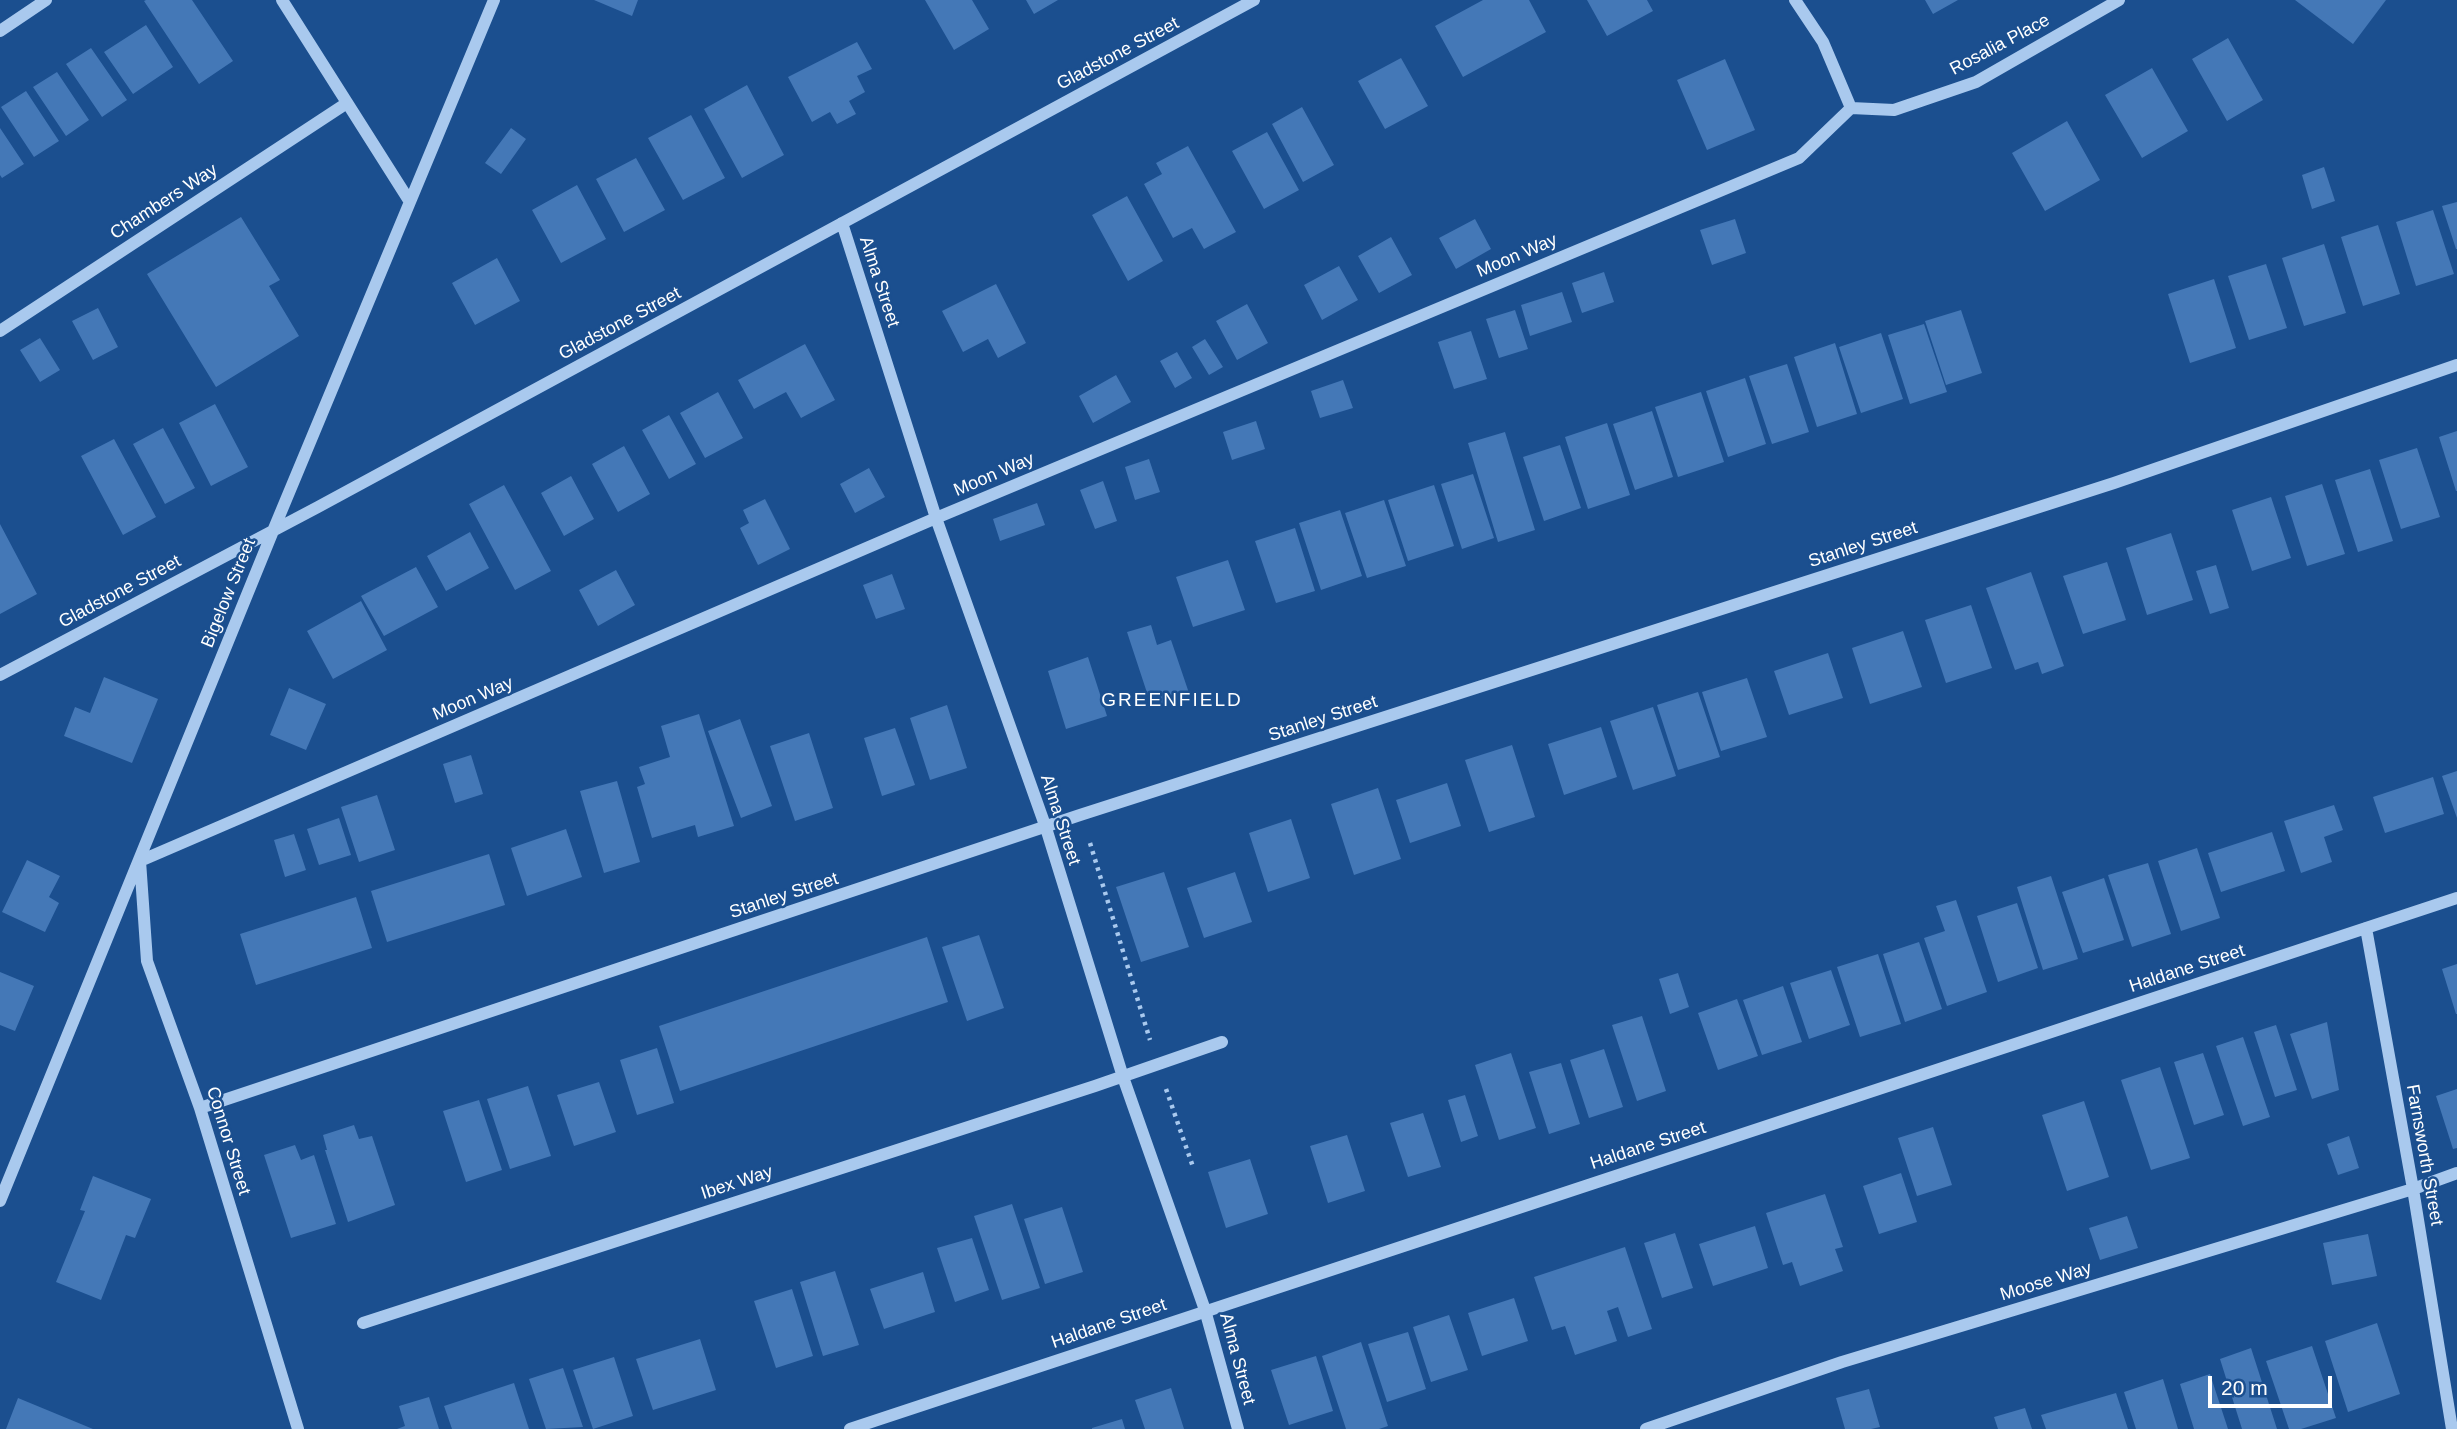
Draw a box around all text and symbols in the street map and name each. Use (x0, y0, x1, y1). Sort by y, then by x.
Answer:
street label: Rosalia Place (1946, 10, 2054, 80)
street label: Gladstone Street (1053, 13, 1183, 95)
street label: Chambers Way (106, 159, 222, 245)
street label: Moon Way (1473, 229, 1561, 283)
street label: Alma Street (854, 234, 904, 330)
street label: Gladstone Street (555, 283, 685, 365)
street label: Moon Way (950, 448, 1038, 502)
street label: Stanley Street (1806, 517, 1920, 573)
street label: Bigelow Street (197, 535, 261, 651)
street label: Gladstone Street (55, 551, 185, 633)
street label: Moon Way (429, 672, 517, 726)
district label: GREENFIELD (1103, 690, 1241, 712)
street label: Stanley Street (1266, 691, 1380, 747)
street label: Alma Street (1035, 772, 1085, 868)
street label: Stanley Street (727, 868, 841, 924)
street label: Haldane Street (2127, 940, 2247, 998)
street label: Farnsworth Street (2401, 1083, 2447, 1227)
street label: Connor Street (201, 1084, 255, 1198)
street label: Haldane Street (1588, 1117, 1708, 1175)
street label: Ibex Way (698, 1161, 776, 1205)
street label: Moose Way (1998, 1258, 2094, 1306)
street label: Haldane Street (1049, 1294, 1169, 1354)
street label: Alma Street (1214, 1311, 1260, 1407)
scale bar (2212, 1362, 2336, 1406)
text: 20 m (2221, 1376, 2268, 1399)

